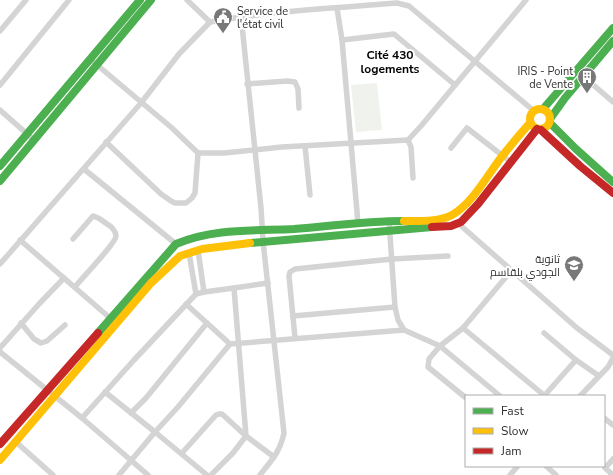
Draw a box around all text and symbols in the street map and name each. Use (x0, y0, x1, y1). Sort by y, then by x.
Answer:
place label: Service de l'état civil (237, 4, 288, 32)
public building icon: Service de l'état civil (212, 6, 234, 34)
district label: Cité 430 logements (361, 47, 420, 77)
place label: IRIS - Point de Vente (517, 64, 573, 92)
building icon: IRIS - Point de Vente (576, 66, 598, 94)
place label: ثانوية الجودي بلقاسم (490, 252, 560, 281)
school or university icon: ثانوية الجودي بلقاسم (563, 254, 585, 282)
legend (465, 395, 605, 467)
text: Fast (501, 403, 524, 419)
text: Slow (501, 423, 529, 439)
text: Jam (500, 443, 522, 459)

